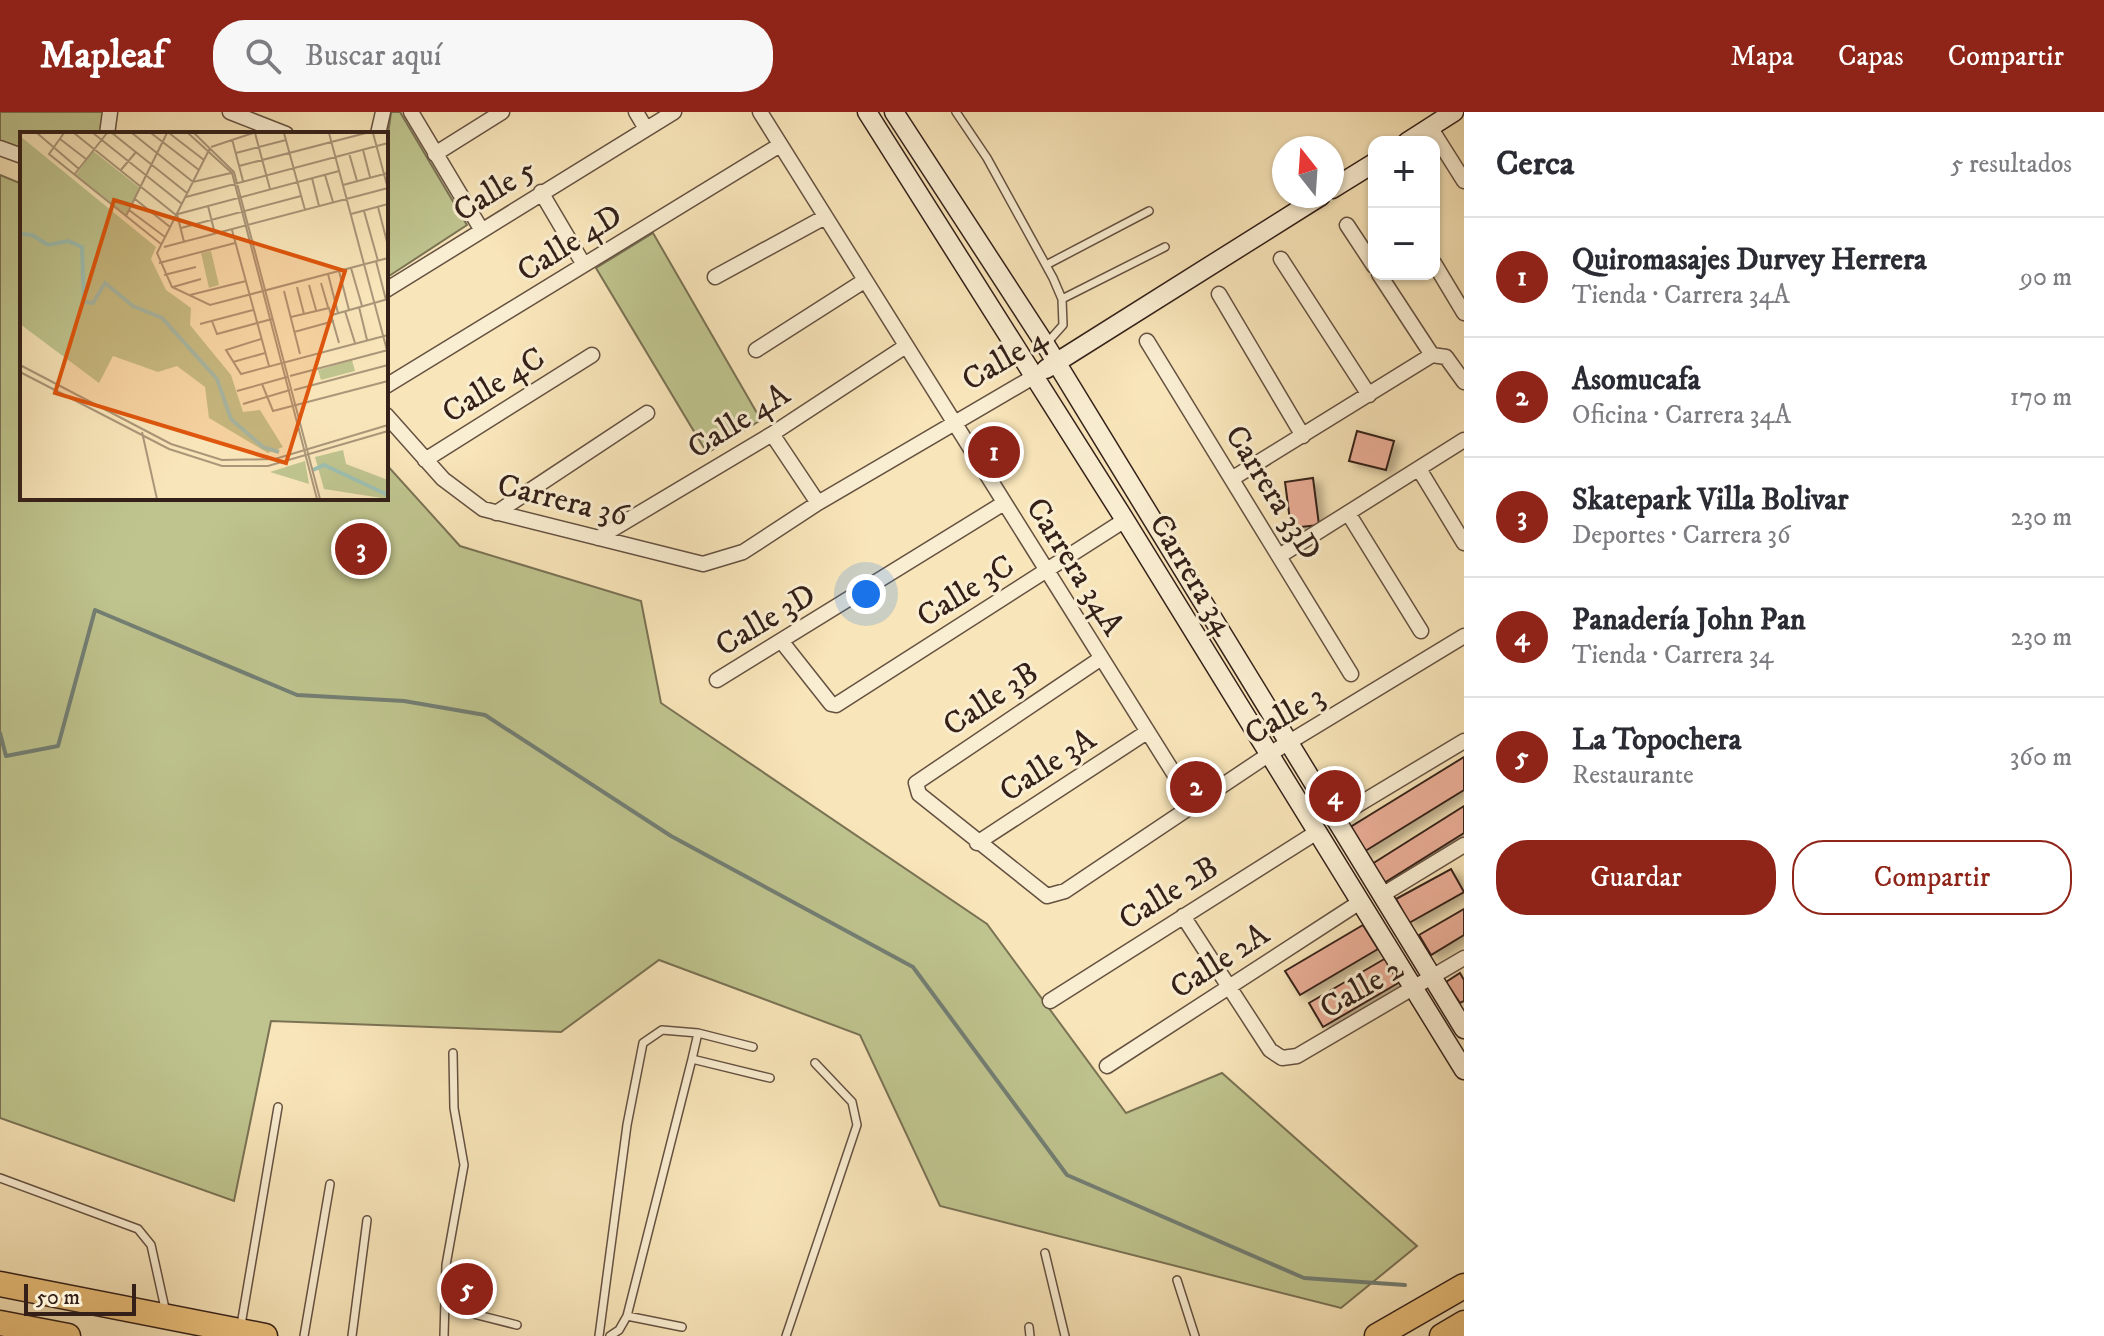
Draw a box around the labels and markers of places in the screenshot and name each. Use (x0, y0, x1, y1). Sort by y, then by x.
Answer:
pin: 1 (968, 422, 1020, 482)
pin: 3 (335, 519, 387, 579)
pin: 2 (1170, 757, 1222, 817)
pin: 4 (1309, 766, 1361, 826)
pin: 5 (441, 1259, 493, 1319)

